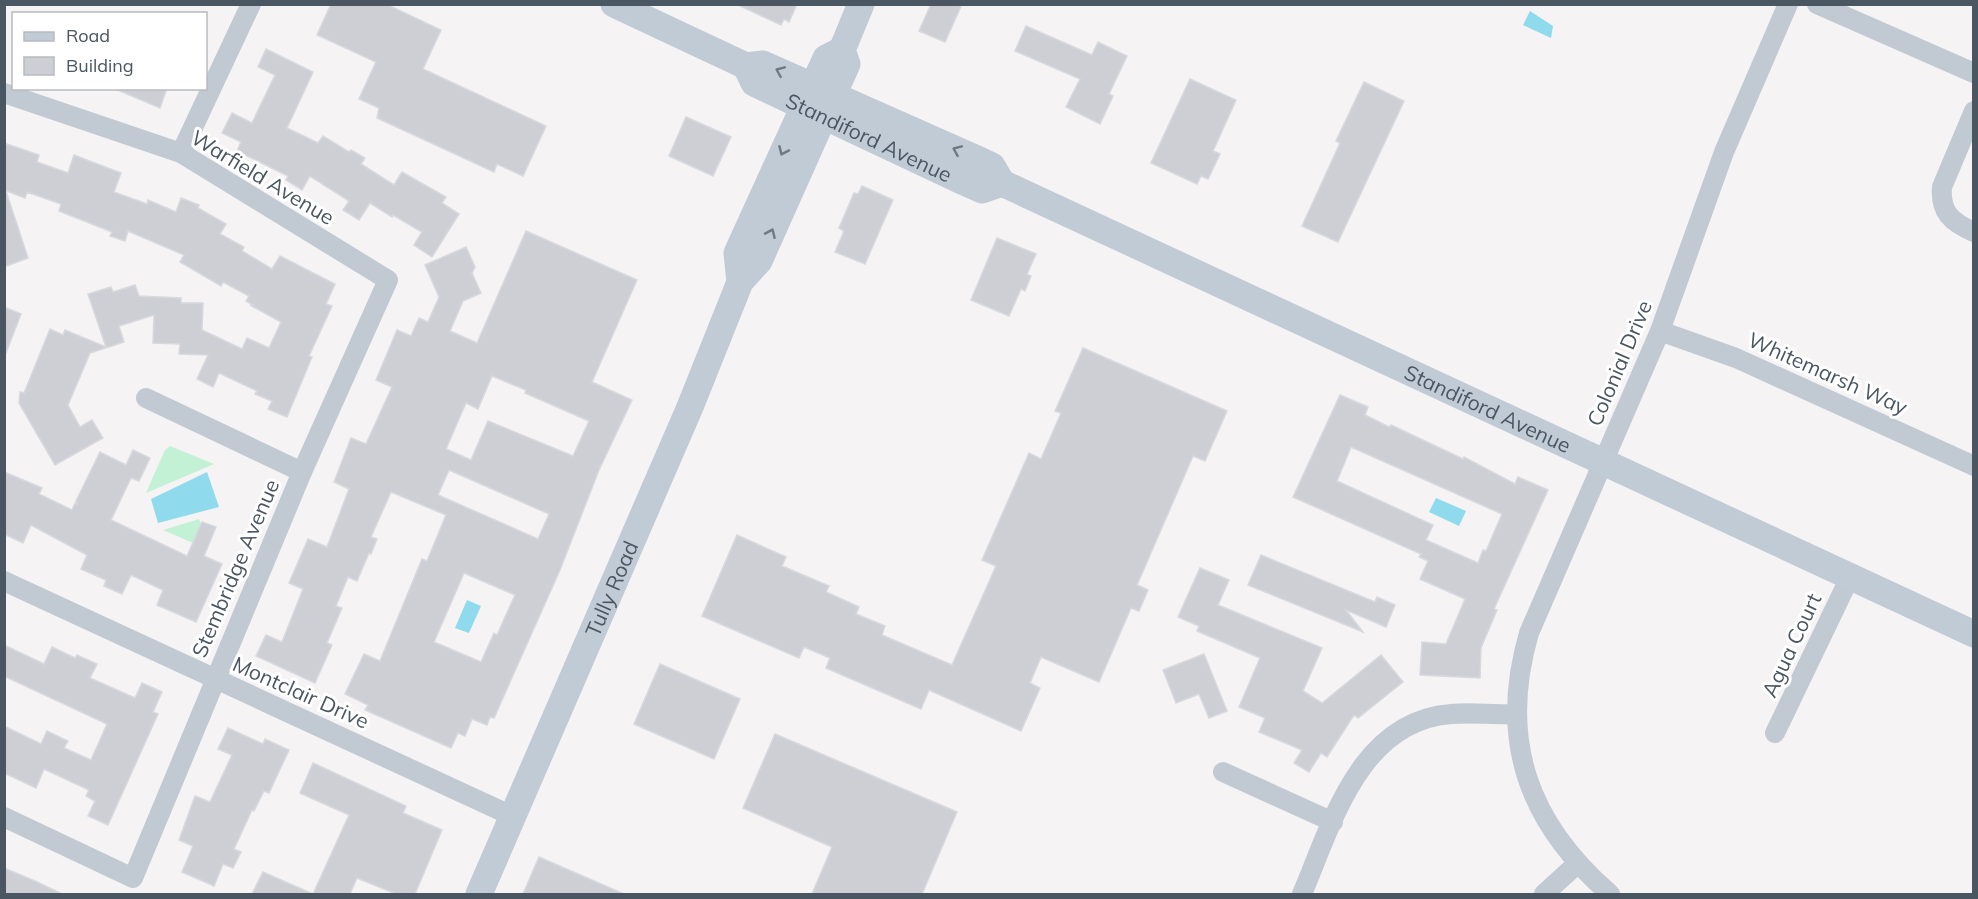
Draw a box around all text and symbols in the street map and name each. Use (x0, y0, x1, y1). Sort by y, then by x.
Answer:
legend (12, 12, 207, 90)
text: Road (66, 24, 110, 47)
text: Building (66, 54, 134, 77)
one-way arrow (775, 66, 786, 78)
street label: Standiford Avenue (782, 87, 956, 187)
street label: Warfield Avenue (187, 124, 339, 230)
one-way arrow (778, 145, 790, 156)
one-way arrow (952, 145, 963, 157)
one-way arrow (764, 229, 776, 240)
street label: Colonial Drive (1581, 296, 1657, 430)
street label: Whitemarsh Way (1744, 326, 1912, 420)
street label: Standiford Avenue (1401, 359, 1575, 458)
street label: Stembridge Avenue (186, 475, 284, 661)
street label: Tully Road (579, 537, 643, 640)
street label: Agua Court (1756, 589, 1826, 701)
street label: Montclair Drive (229, 650, 373, 734)

